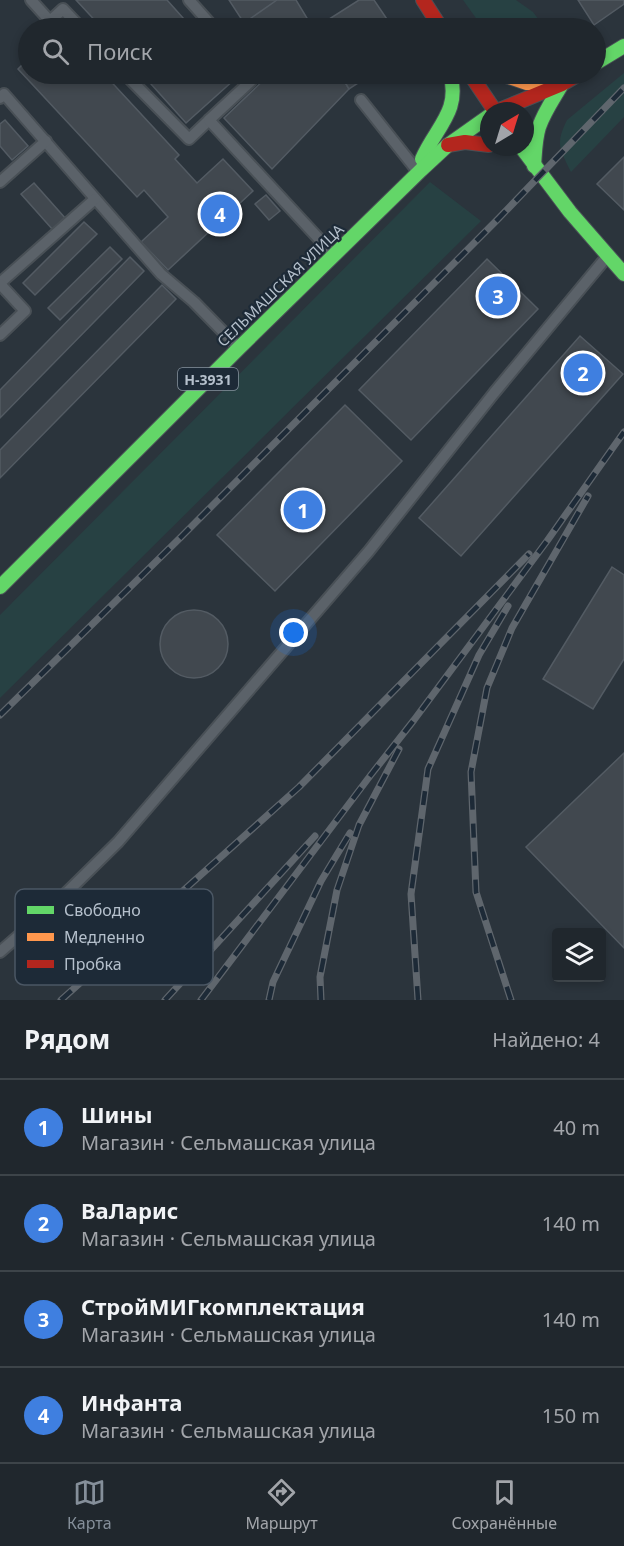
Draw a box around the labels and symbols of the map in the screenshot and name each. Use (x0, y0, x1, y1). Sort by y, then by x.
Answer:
north arrow (480, 102, 534, 156)
pin: 4 (200, 192, 240, 236)
street label: СЕЛЬМАШСКАЯ УЛИЦА (212, 219, 348, 351)
pin: 3 (478, 274, 518, 318)
pin: 2 (564, 350, 602, 395)
road number: Н-3931 (178, 368, 238, 390)
pin: 1 (284, 488, 322, 532)
your location (279, 618, 308, 647)
legend (15, 889, 213, 985)
text: Свободно (64, 899, 141, 921)
text: Медленно (64, 926, 145, 948)
text: Пробка (64, 953, 122, 975)

